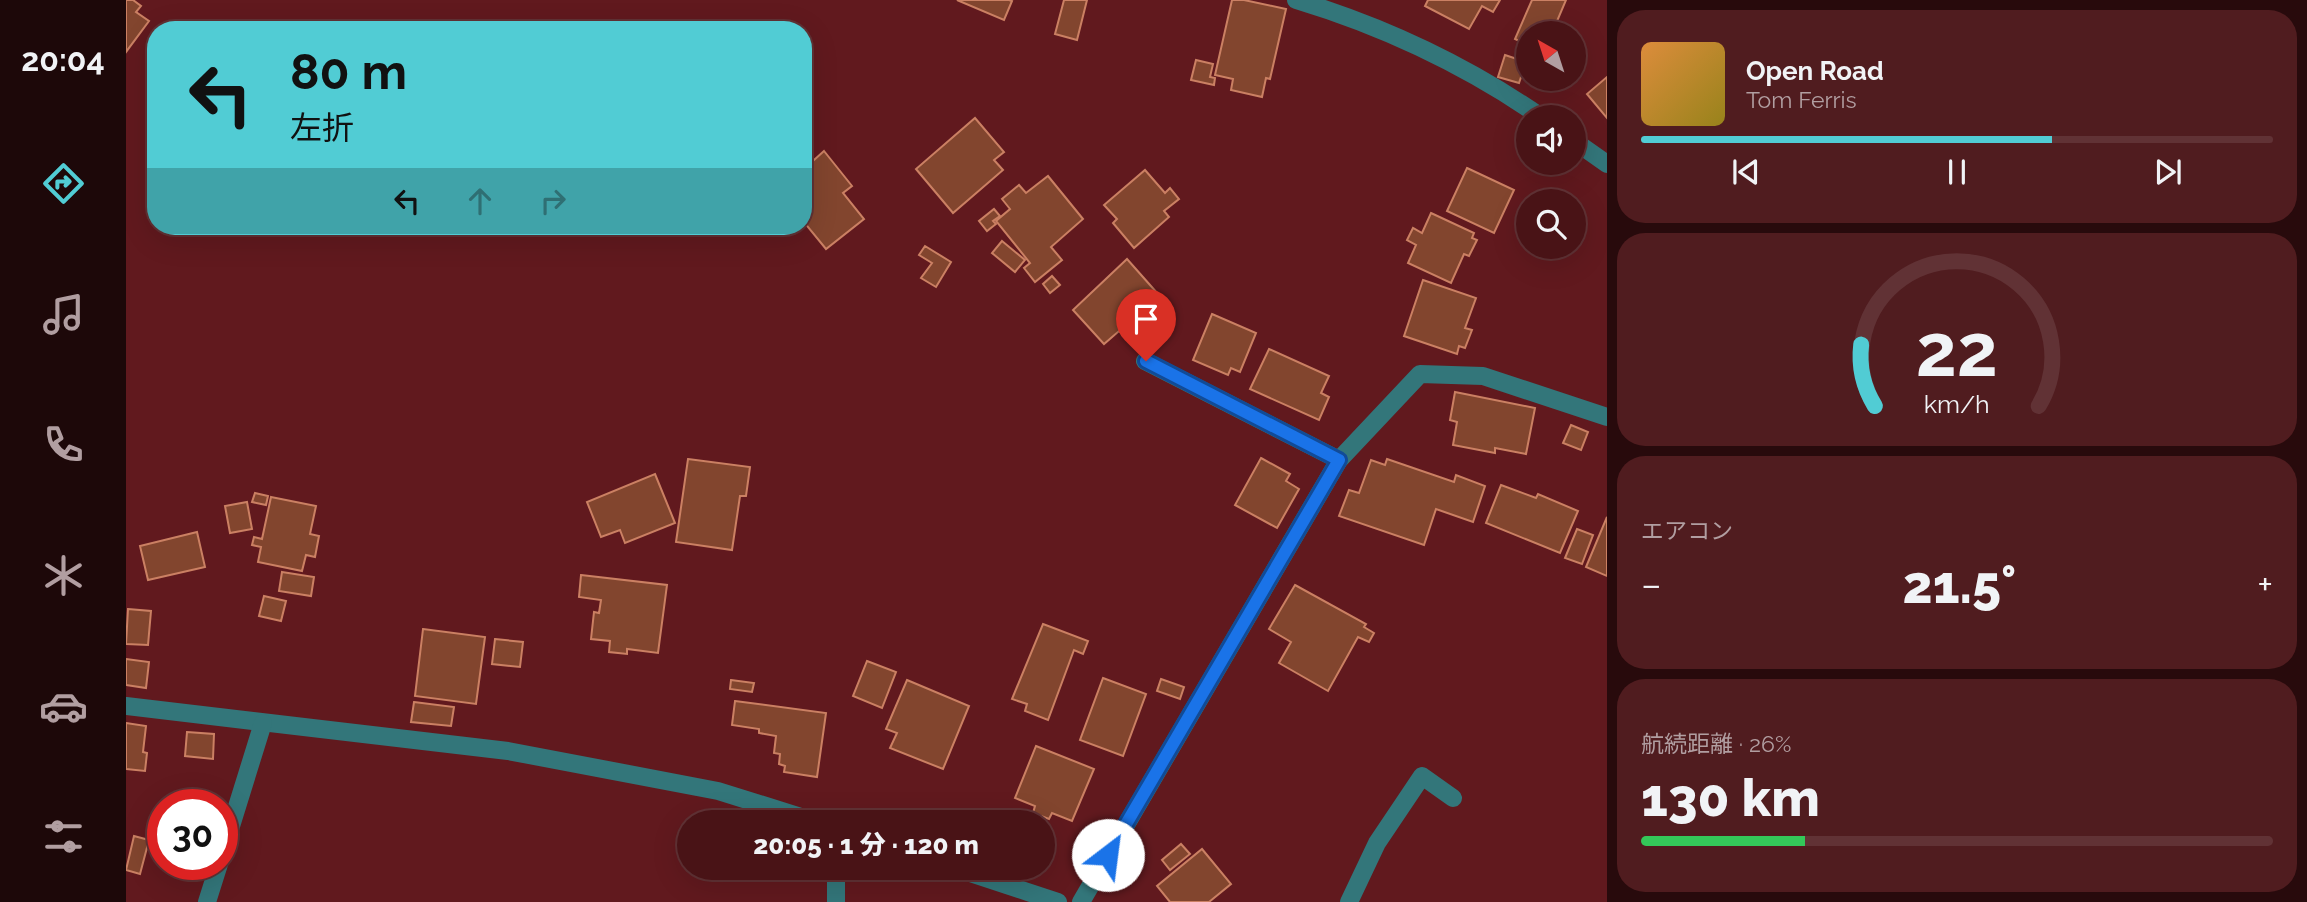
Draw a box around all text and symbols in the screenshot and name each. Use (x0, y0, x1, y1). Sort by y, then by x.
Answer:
north arrow (1516, 21, 1586, 91)
map controls (1516, 21, 1586, 259)
text: 20:04 (21, 41, 105, 78)
text: 80 m (290, 43, 407, 100)
icon: left (175, 49, 266, 140)
text: Open Road (1746, 56, 1884, 86)
text: Tom Ferris (1746, 86, 1857, 113)
button: sound (1516, 105, 1586, 175)
text: 左折 (290, 109, 354, 146)
icon: previous (1727, 153, 1765, 191)
icon: pause (1938, 153, 1976, 191)
icon: next (2149, 153, 2187, 191)
icon: directions (39, 159, 88, 208)
icon: left (388, 182, 426, 220)
icon: ahead (461, 182, 499, 220)
icon: right (534, 182, 572, 220)
button: search (1516, 189, 1586, 259)
pin (1116, 289, 1176, 361)
icon: music (39, 290, 88, 339)
icon: arrive (1127, 300, 1165, 338)
text: 22 (1916, 308, 1998, 393)
text: km/h (1924, 388, 1990, 418)
icon: phone (39, 420, 88, 469)
text: エアコン (1641, 517, 1733, 544)
icon: climate (39, 551, 88, 600)
text: 21.5° (1902, 554, 2016, 615)
text: − (1641, 562, 1661, 607)
text: + (2257, 562, 2273, 607)
icon: car (39, 682, 88, 731)
text: 航続距離 · 26% (1641, 730, 1791, 757)
text: 130 km (1641, 767, 1820, 828)
speed limit sign: 30 (147, 789, 238, 880)
icon: filters (39, 812, 88, 861)
position arrow (1071, 818, 1145, 892)
text: 20:05 · 1 分 · 120 m (753, 830, 979, 860)

